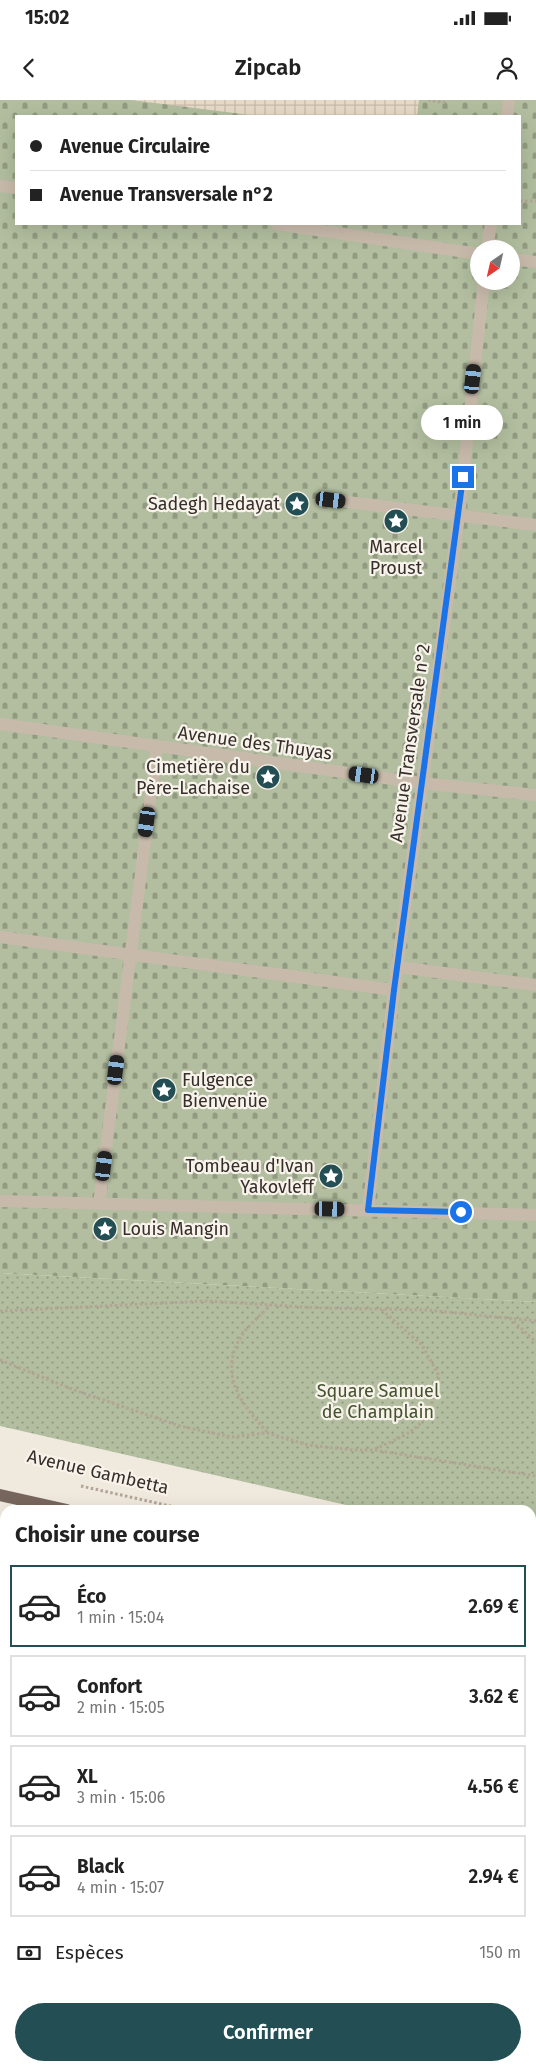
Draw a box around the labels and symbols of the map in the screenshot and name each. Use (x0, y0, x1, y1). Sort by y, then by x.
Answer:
north arrow (470, 240, 520, 290)
car (463, 363, 482, 395)
callout: 1 min (422, 404, 504, 440)
route end (452, 466, 474, 488)
place icon: Sadegh Hedayat (284, 491, 310, 517)
car (315, 491, 346, 509)
place label: Sadegh Hedayat (148, 493, 280, 515)
place icon: Marcel Proust (383, 508, 409, 534)
place label: Marcel Proust (369, 536, 423, 579)
street label: Avenue Transversale n°2 (385, 642, 435, 843)
street label: Avenue des Thuyas (177, 721, 333, 765)
place label: Cimetière du Père-Lachaise (136, 756, 250, 799)
place icon: Cimetière du Père-Lachaise (255, 764, 281, 790)
car (348, 765, 379, 785)
car (137, 806, 156, 838)
car (106, 1054, 125, 1086)
place label: Fulgence Bienvenüe (182, 1069, 268, 1112)
place icon: Fulgence Bienvenüe (151, 1077, 177, 1103)
car (94, 1150, 113, 1182)
place label: Tombeau d'Ivan Yakovleff (185, 1155, 316, 1198)
place icon: Tombeau d'Ivan Yakovleff (318, 1163, 344, 1189)
car (314, 1201, 345, 1217)
route start (450, 1201, 472, 1223)
place icon: Louis Mangin (92, 1216, 118, 1242)
place label: Louis Mangin (122, 1218, 229, 1240)
park label: Square Samuel de Champlain (317, 1380, 439, 1423)
street label: Avenue Gambetta (25, 1445, 171, 1499)

